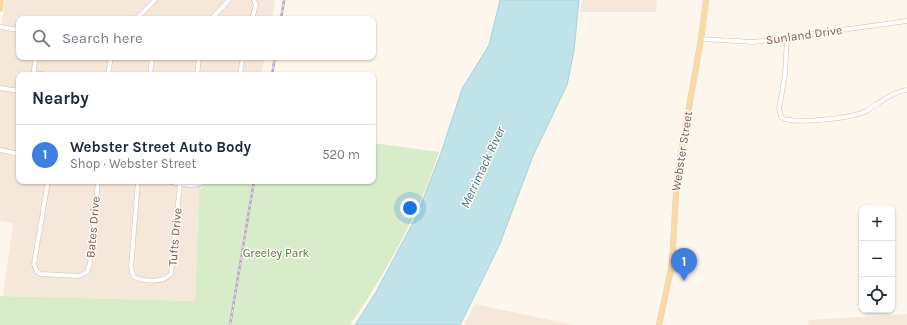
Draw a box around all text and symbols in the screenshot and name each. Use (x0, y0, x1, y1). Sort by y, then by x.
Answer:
search box (16, 16, 376, 60)
street label: Sunland Drive (765, 23, 843, 47)
icon: search (30, 27, 52, 49)
text: Search here (62, 29, 143, 47)
text: Nearby (32, 88, 89, 108)
street label: Webster Street (669, 110, 695, 192)
water label: Merrimack River (457, 124, 508, 210)
text: Webster Street Auto Body (70, 138, 251, 156)
text: 1 (43, 147, 47, 162)
text: 520 m (322, 147, 360, 162)
text: Shop · Webster Street (70, 156, 196, 171)
street label: Bates Drive (83, 196, 103, 258)
your location (400, 198, 420, 218)
map controls (859, 205, 895, 313)
button: + (859, 205, 895, 241)
street label: Tufts Drive (165, 207, 185, 267)
button: − (859, 241, 895, 277)
park label: Greeley Park (243, 246, 310, 260)
pin: 1 (671, 248, 697, 281)
button: locate (859, 277, 895, 313)

